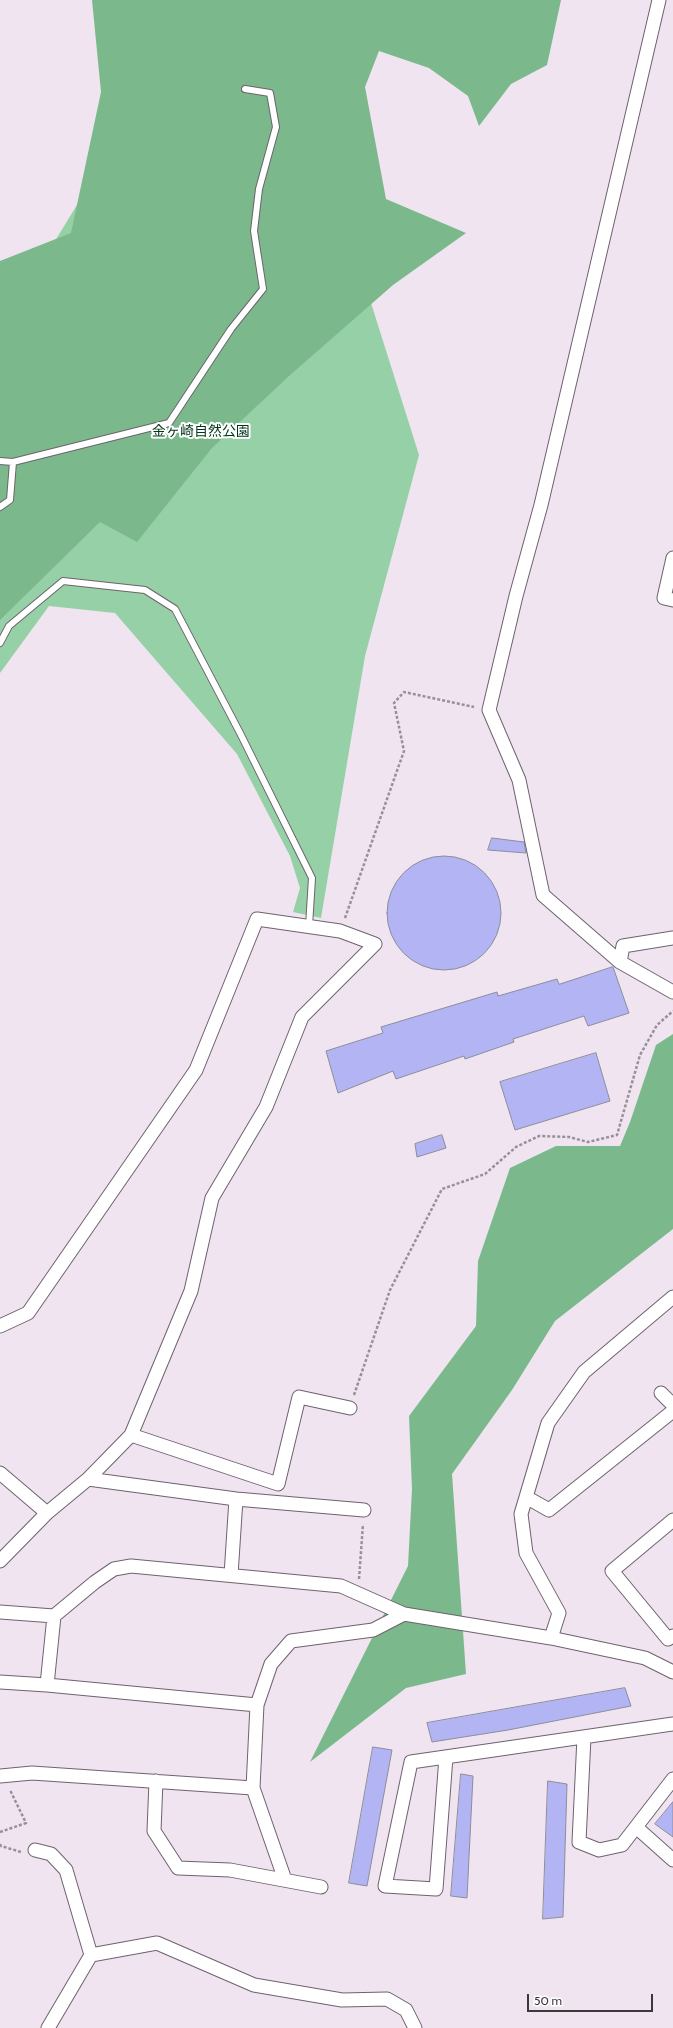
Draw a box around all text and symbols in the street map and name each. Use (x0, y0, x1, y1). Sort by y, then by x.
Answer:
park label: 金ヶ崎自然公園 (152, 424, 250, 440)
scale bar (529, 1986, 655, 2012)
text: 50 m (534, 1993, 562, 2008)

